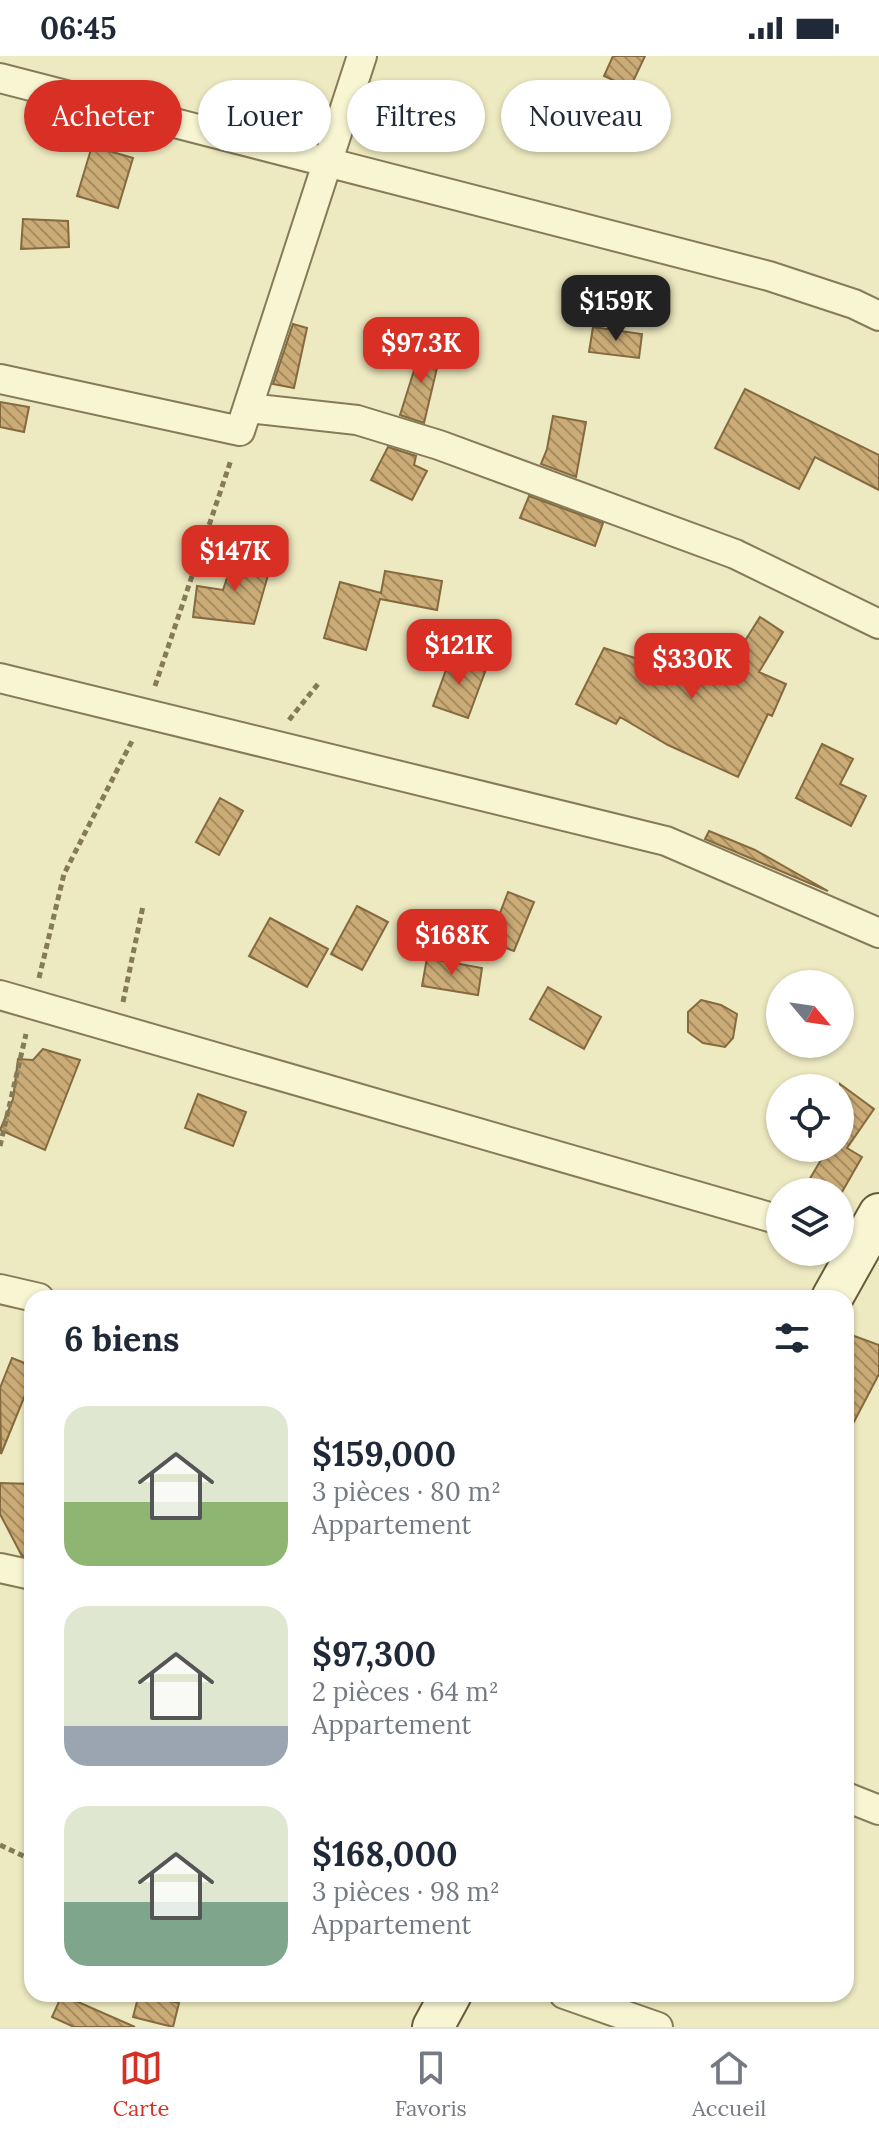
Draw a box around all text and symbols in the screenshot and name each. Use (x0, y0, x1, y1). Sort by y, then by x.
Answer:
text: 06:45 (40, 9, 116, 47)
chip: Acheter (24, 80, 182, 152)
chip: Louer (198, 80, 331, 152)
chip: Filtres (347, 80, 485, 152)
chip: Nouveau (501, 80, 671, 152)
pin: $159K (560, 275, 672, 343)
text: $159K (579, 284, 653, 317)
pin: $97.3K (356, 317, 486, 385)
text: $97.3K (381, 326, 461, 359)
pin: $147K (179, 525, 291, 593)
text: $147K (200, 534, 270, 567)
pin: $121K (403, 619, 515, 687)
text: $121K (425, 628, 493, 661)
pin: $330K (636, 633, 748, 701)
text: $330K (652, 642, 732, 675)
pin: $168K (396, 909, 508, 977)
text: $168K (415, 918, 489, 951)
north arrow (766, 970, 854, 1058)
map controls (766, 970, 854, 1266)
button: locate (766, 1074, 854, 1162)
button: layers (766, 1178, 854, 1266)
icon: filters (770, 1316, 814, 1360)
text: 6 biens (64, 1317, 180, 1360)
text: $159,000 (312, 1432, 456, 1475)
icon: home (128, 1438, 224, 1534)
text: 3 pièces · 80 m² (312, 1475, 501, 1508)
text: Appartement (312, 1508, 471, 1541)
text: $97,300 (312, 1632, 436, 1675)
icon: home (128, 1638, 224, 1734)
text: 2 pièces · 64 m² (312, 1675, 499, 1708)
text: Appartement (312, 1708, 471, 1741)
text: $168,000 (312, 1832, 458, 1875)
icon: home (128, 1838, 224, 1934)
text: 3 pièces · 98 m² (312, 1875, 500, 1908)
text: Appartement (312, 1908, 471, 1941)
tab: Carte (113, 2046, 169, 2122)
tab: Favoris (395, 2046, 467, 2122)
tab: Accueil (692, 2046, 766, 2122)

